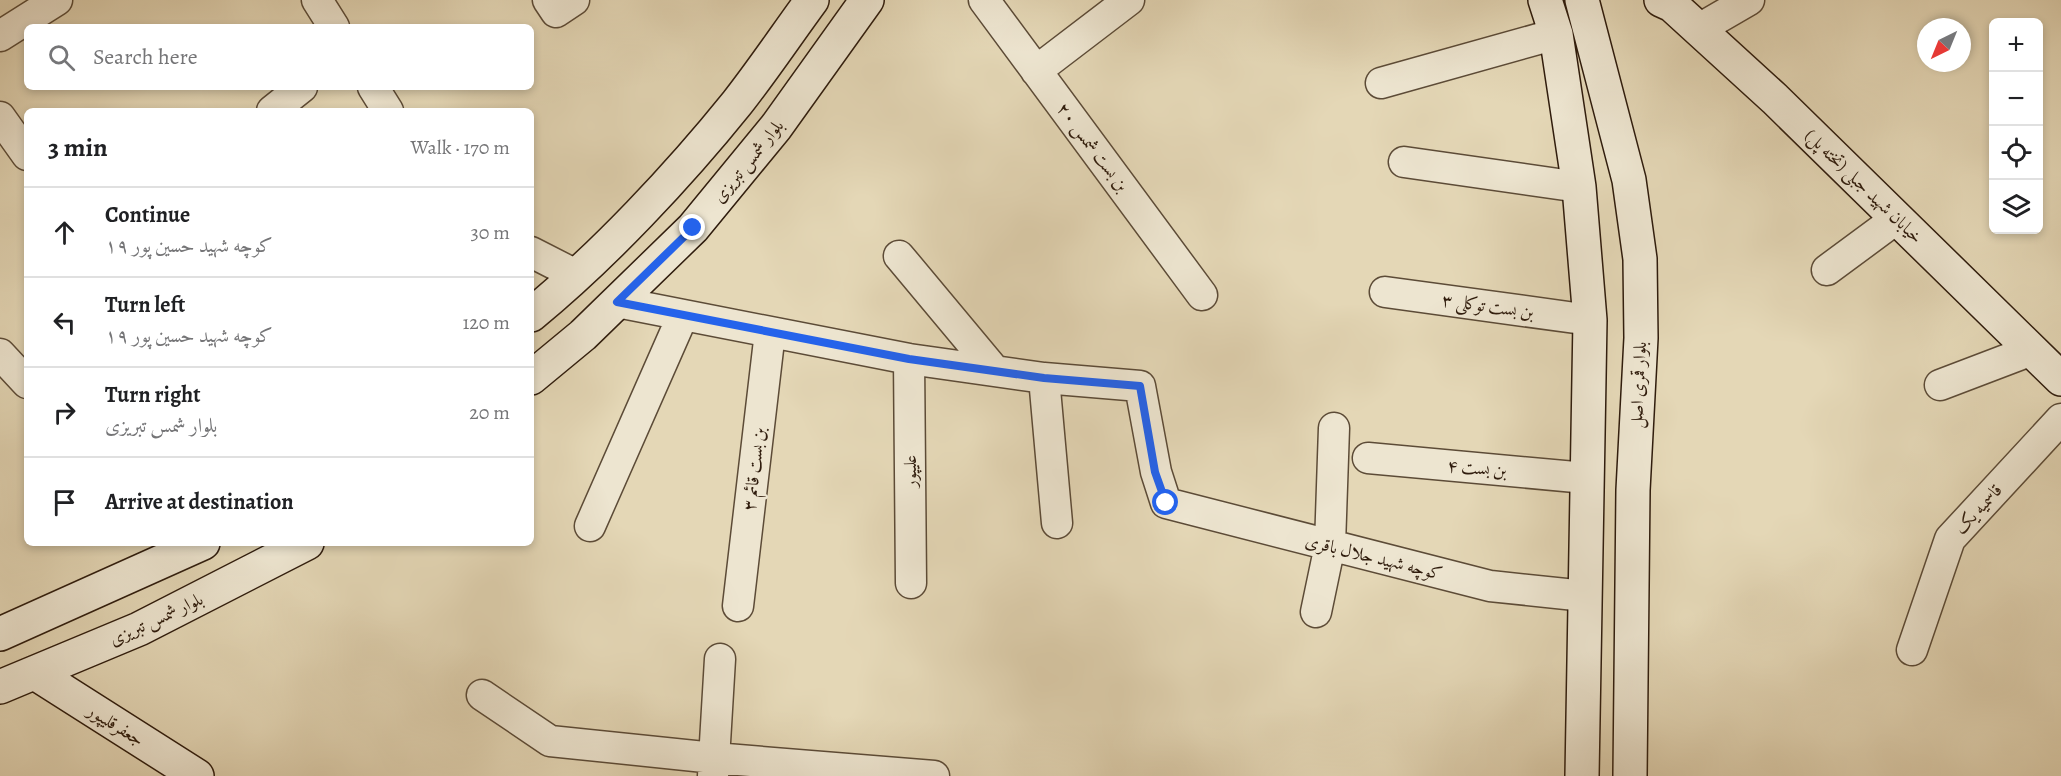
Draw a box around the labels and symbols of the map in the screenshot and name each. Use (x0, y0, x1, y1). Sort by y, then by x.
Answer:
north arrow (1917, 18, 1971, 72)
street label: بن بست شمس ۲۰ (1052, 97, 1135, 197)
street label: بلوار شمس تبریزی (707, 114, 789, 208)
street label: خیابان شهید جبلی (تخته پل) (1799, 123, 1928, 249)
route end (679, 214, 705, 240)
street label: بن بست توکلی ۳ (1440, 288, 1536, 325)
street label: بلوار قمری اصل (1624, 341, 1653, 429)
street label: بن بست قائم ۳ (737, 425, 775, 512)
street label: بن بست ۴ (1446, 453, 1508, 483)
street label: علیپور (898, 455, 922, 489)
street label: قاسمیه یک (1949, 479, 2007, 539)
route start (1152, 489, 1178, 515)
street label: کوچه شهید جلال باقری (1303, 528, 1445, 587)
street label: بلوار شمس تبریزی (105, 587, 207, 651)
street label: جعفرقلیپور (81, 697, 149, 752)

